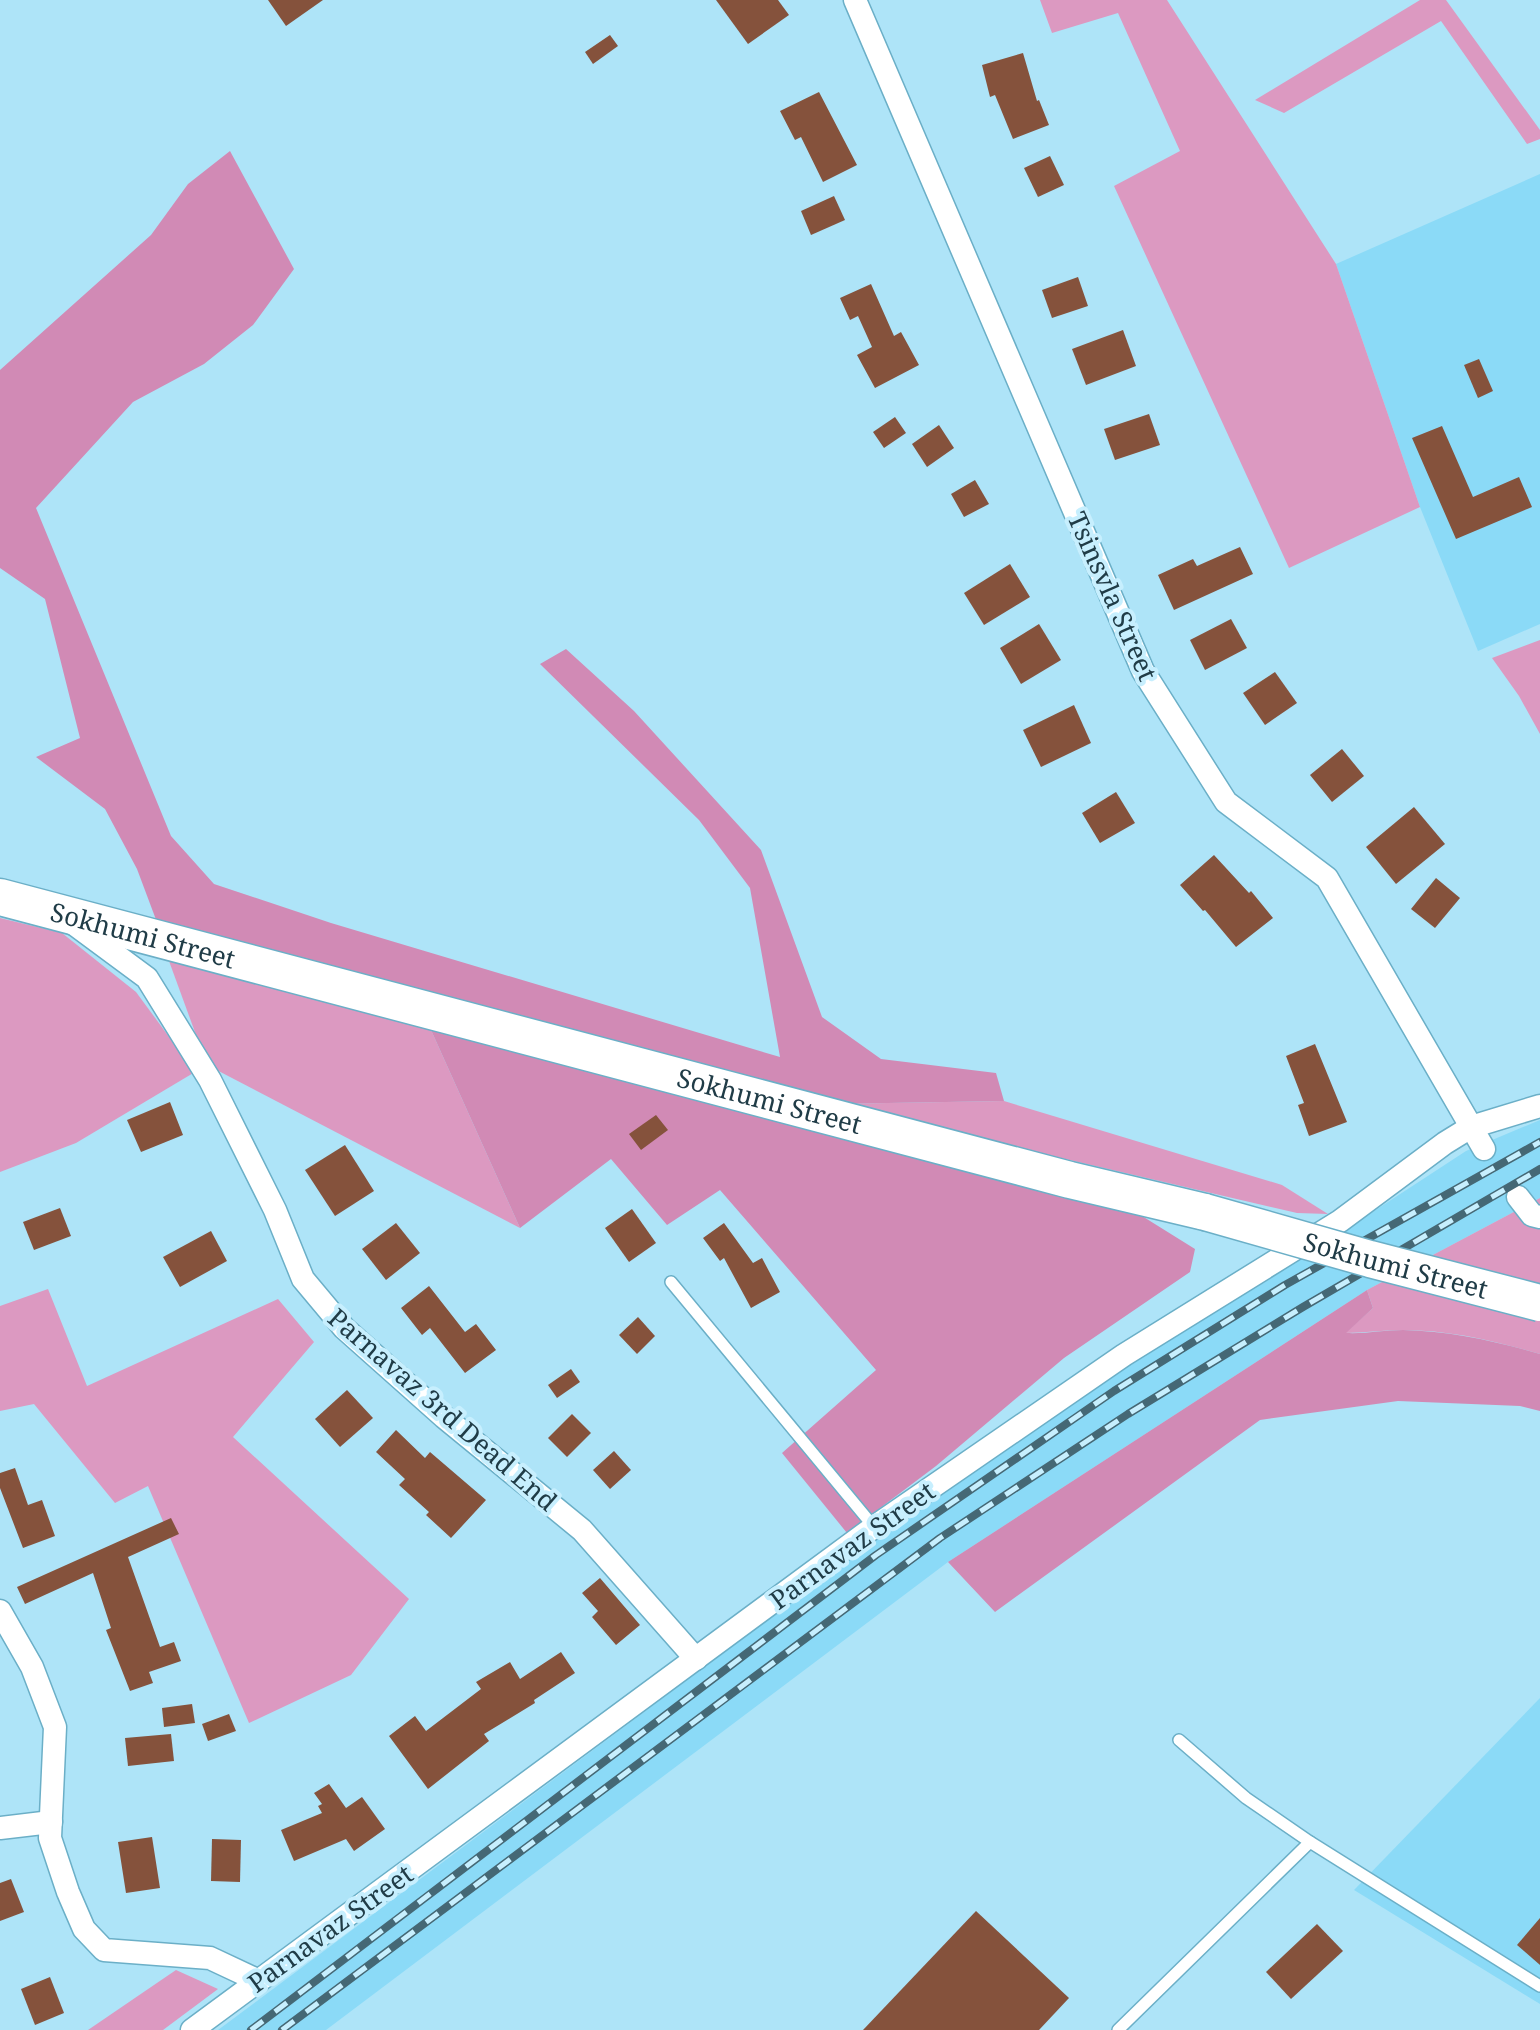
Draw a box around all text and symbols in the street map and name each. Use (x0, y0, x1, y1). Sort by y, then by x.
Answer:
street label: Tsinsvla Street (1060, 506, 1166, 686)
street label: Sokhumi Street (47, 893, 239, 976)
street label: Sokhumi Street (673, 1059, 866, 1142)
street label: Sokhumi Street (1299, 1223, 1492, 1307)
street label: Parnavaz 3rd Dead End (321, 1300, 565, 1519)
street label: Parnavaz Street (762, 1473, 942, 1617)
street label: Parnavaz Street (240, 1856, 420, 2000)

